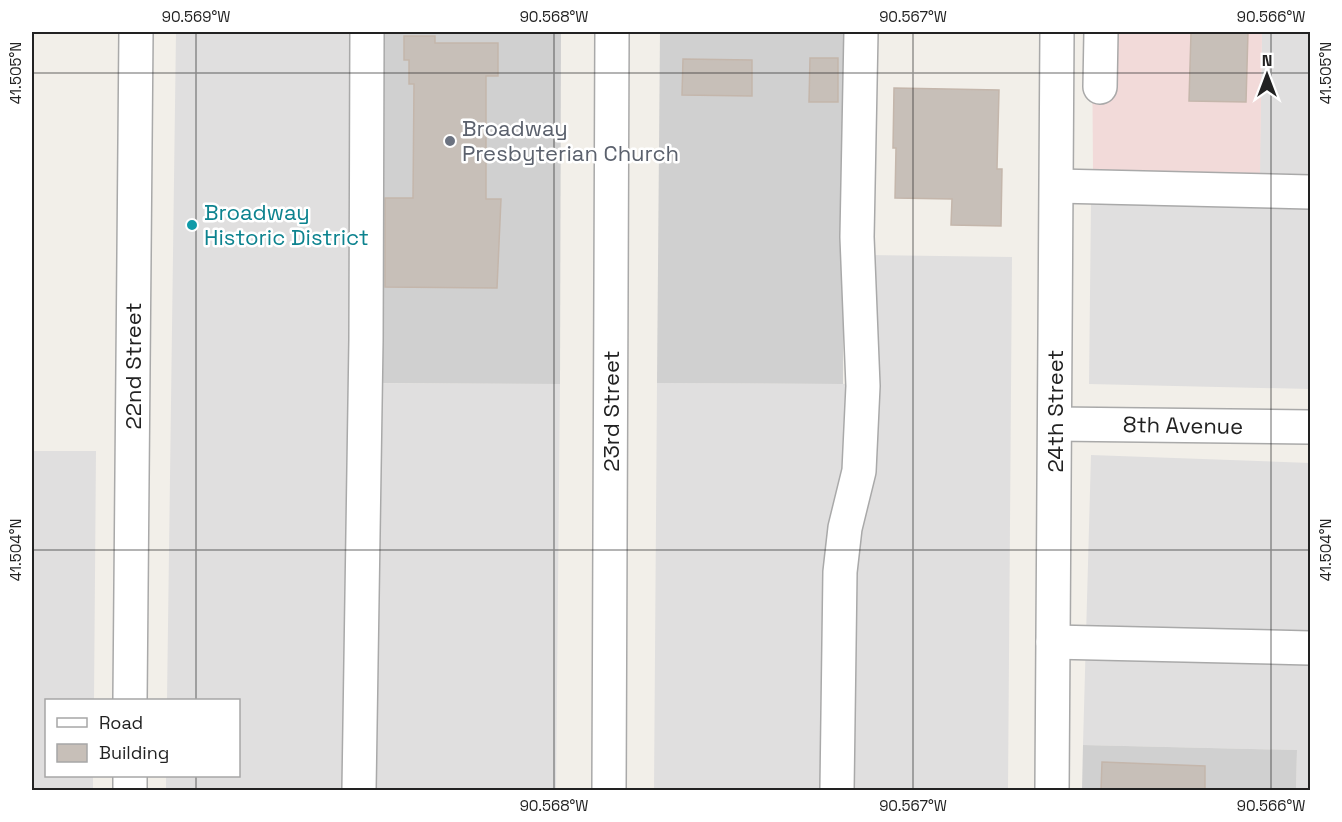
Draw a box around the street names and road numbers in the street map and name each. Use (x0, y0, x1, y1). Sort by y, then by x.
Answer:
street label: 22nd Street (119, 302, 147, 430)
street label: 23rd Street (597, 350, 625, 472)
street label: 24th Street (1041, 350, 1069, 472)
street label: 8th Avenue (1123, 410, 1243, 440)

